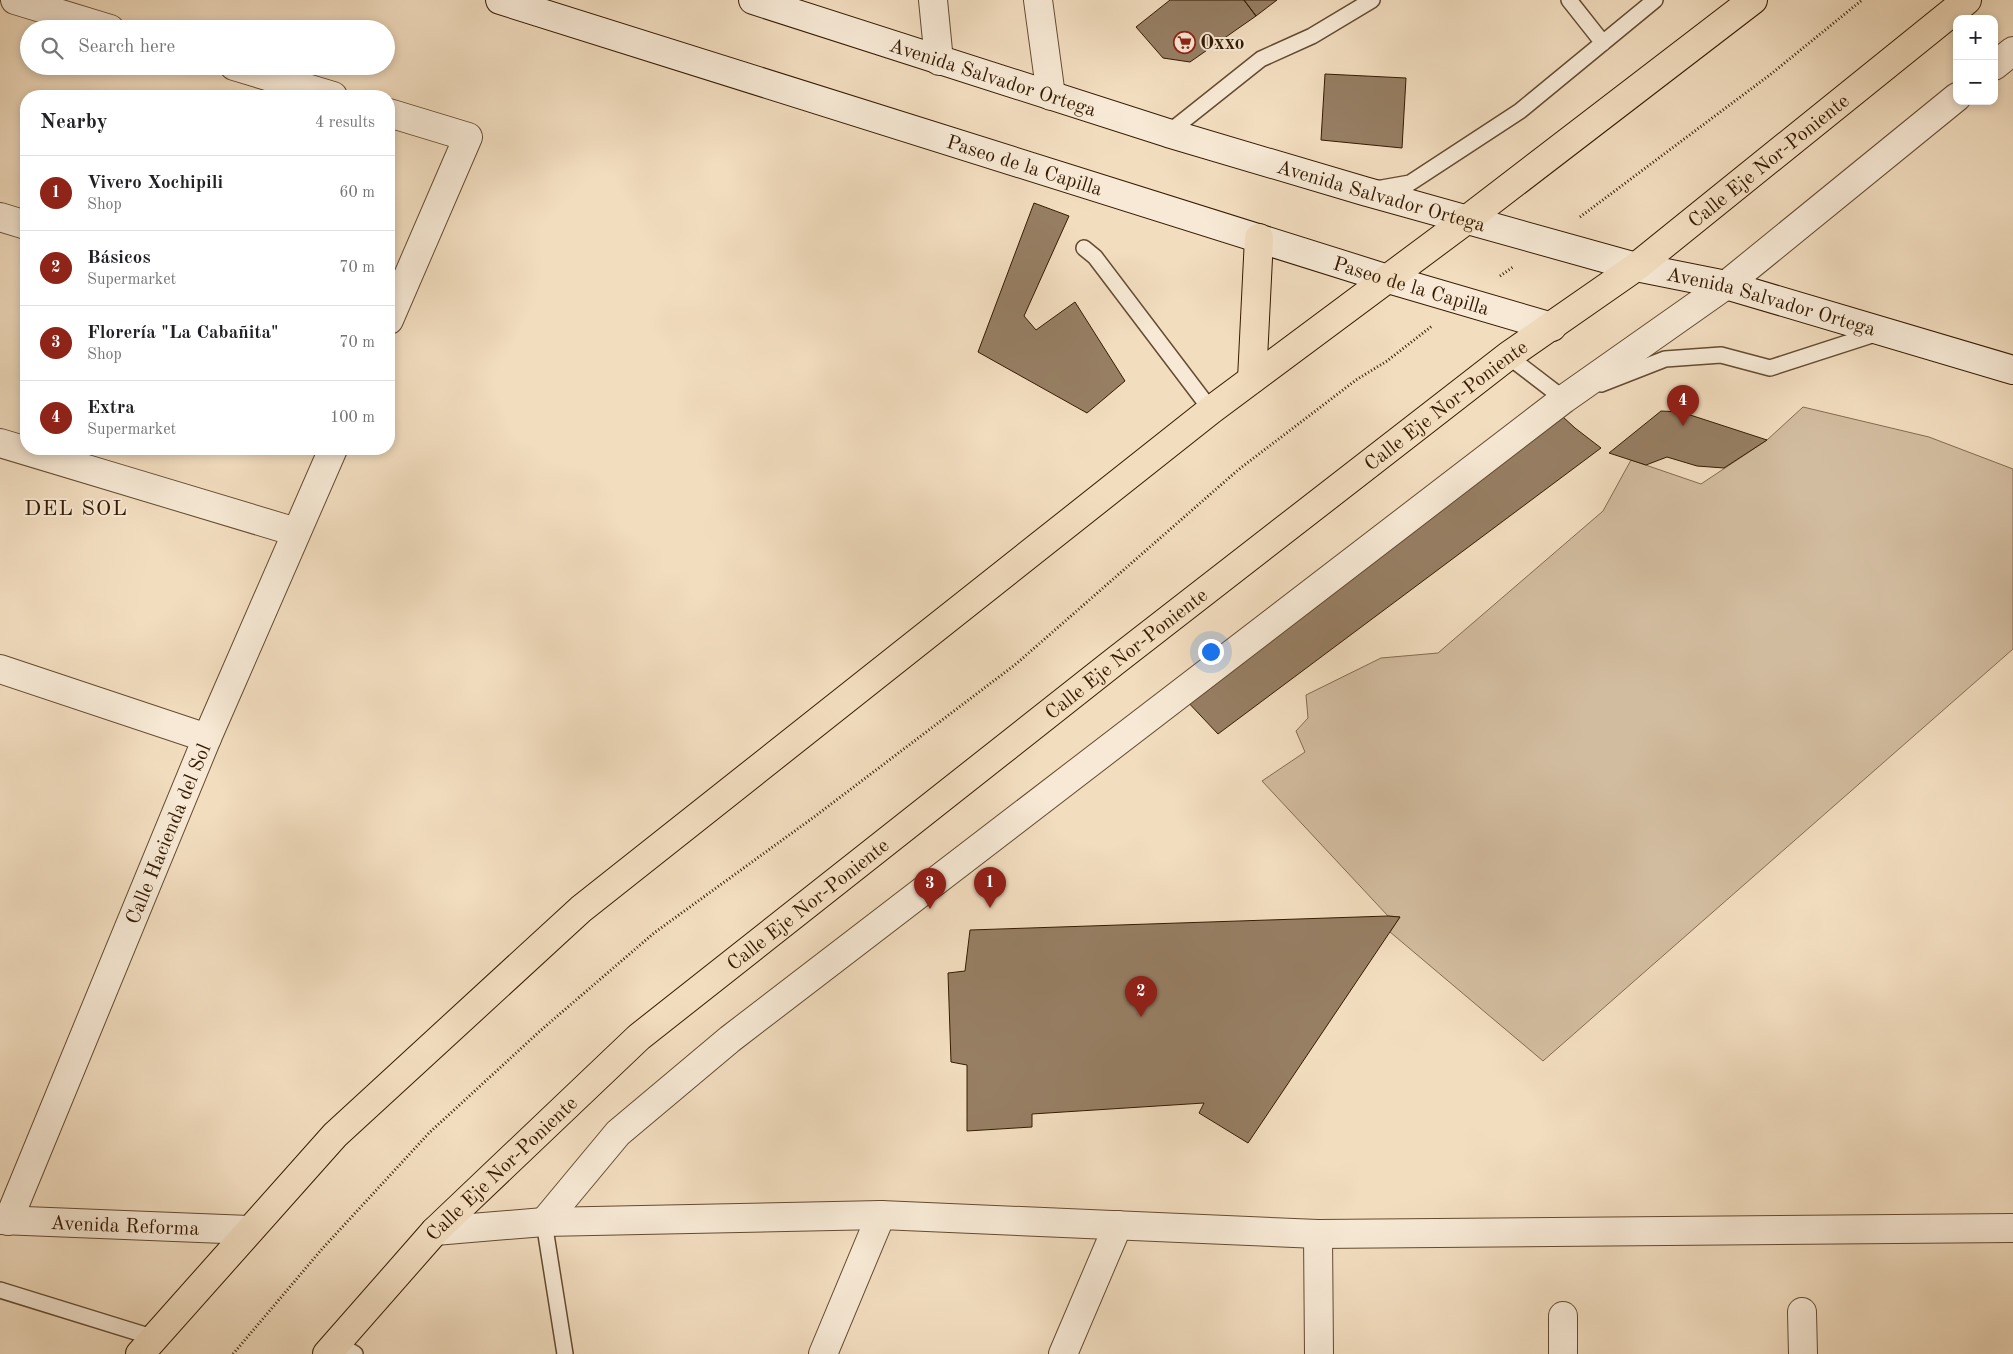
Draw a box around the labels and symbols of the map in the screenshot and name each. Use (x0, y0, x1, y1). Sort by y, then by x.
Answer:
supermarket icon: Oxxo (1172, 30, 1196, 54)
place label: Oxxo (1200, 34, 1244, 54)
street label: Avenida Salvador Ortega (887, 36, 1098, 121)
street label: Calle Eje Nor-Poniente (1685, 91, 1853, 232)
street label: Paseo de la Capilla (944, 133, 1104, 201)
street label: Avenida Salvador Ortega (1274, 158, 1487, 236)
street label: Paseo de la Capilla (1330, 254, 1491, 320)
street label: Avenida Salvador Ortega (1664, 265, 1878, 341)
street label: Calle Eje Nor-Poniente (1362, 338, 1532, 475)
pin: 4 (1667, 385, 1699, 426)
district label: DEL SOL (24, 498, 128, 520)
street label: Calle Eje Nor-Poniente (1042, 585, 1212, 724)
your location (1198, 639, 1224, 665)
street label: Calle Hacienda del Sol (123, 741, 215, 927)
street label: Calle Eje Nor-Poniente (724, 836, 893, 975)
pin: 1 (974, 867, 1006, 908)
pin: 3 (914, 868, 946, 909)
pin: 2 (1125, 976, 1157, 1017)
street label: Calle Eje Nor-Poniente (423, 1093, 582, 1245)
street label: Avenida Reforma (50, 1214, 200, 1240)

